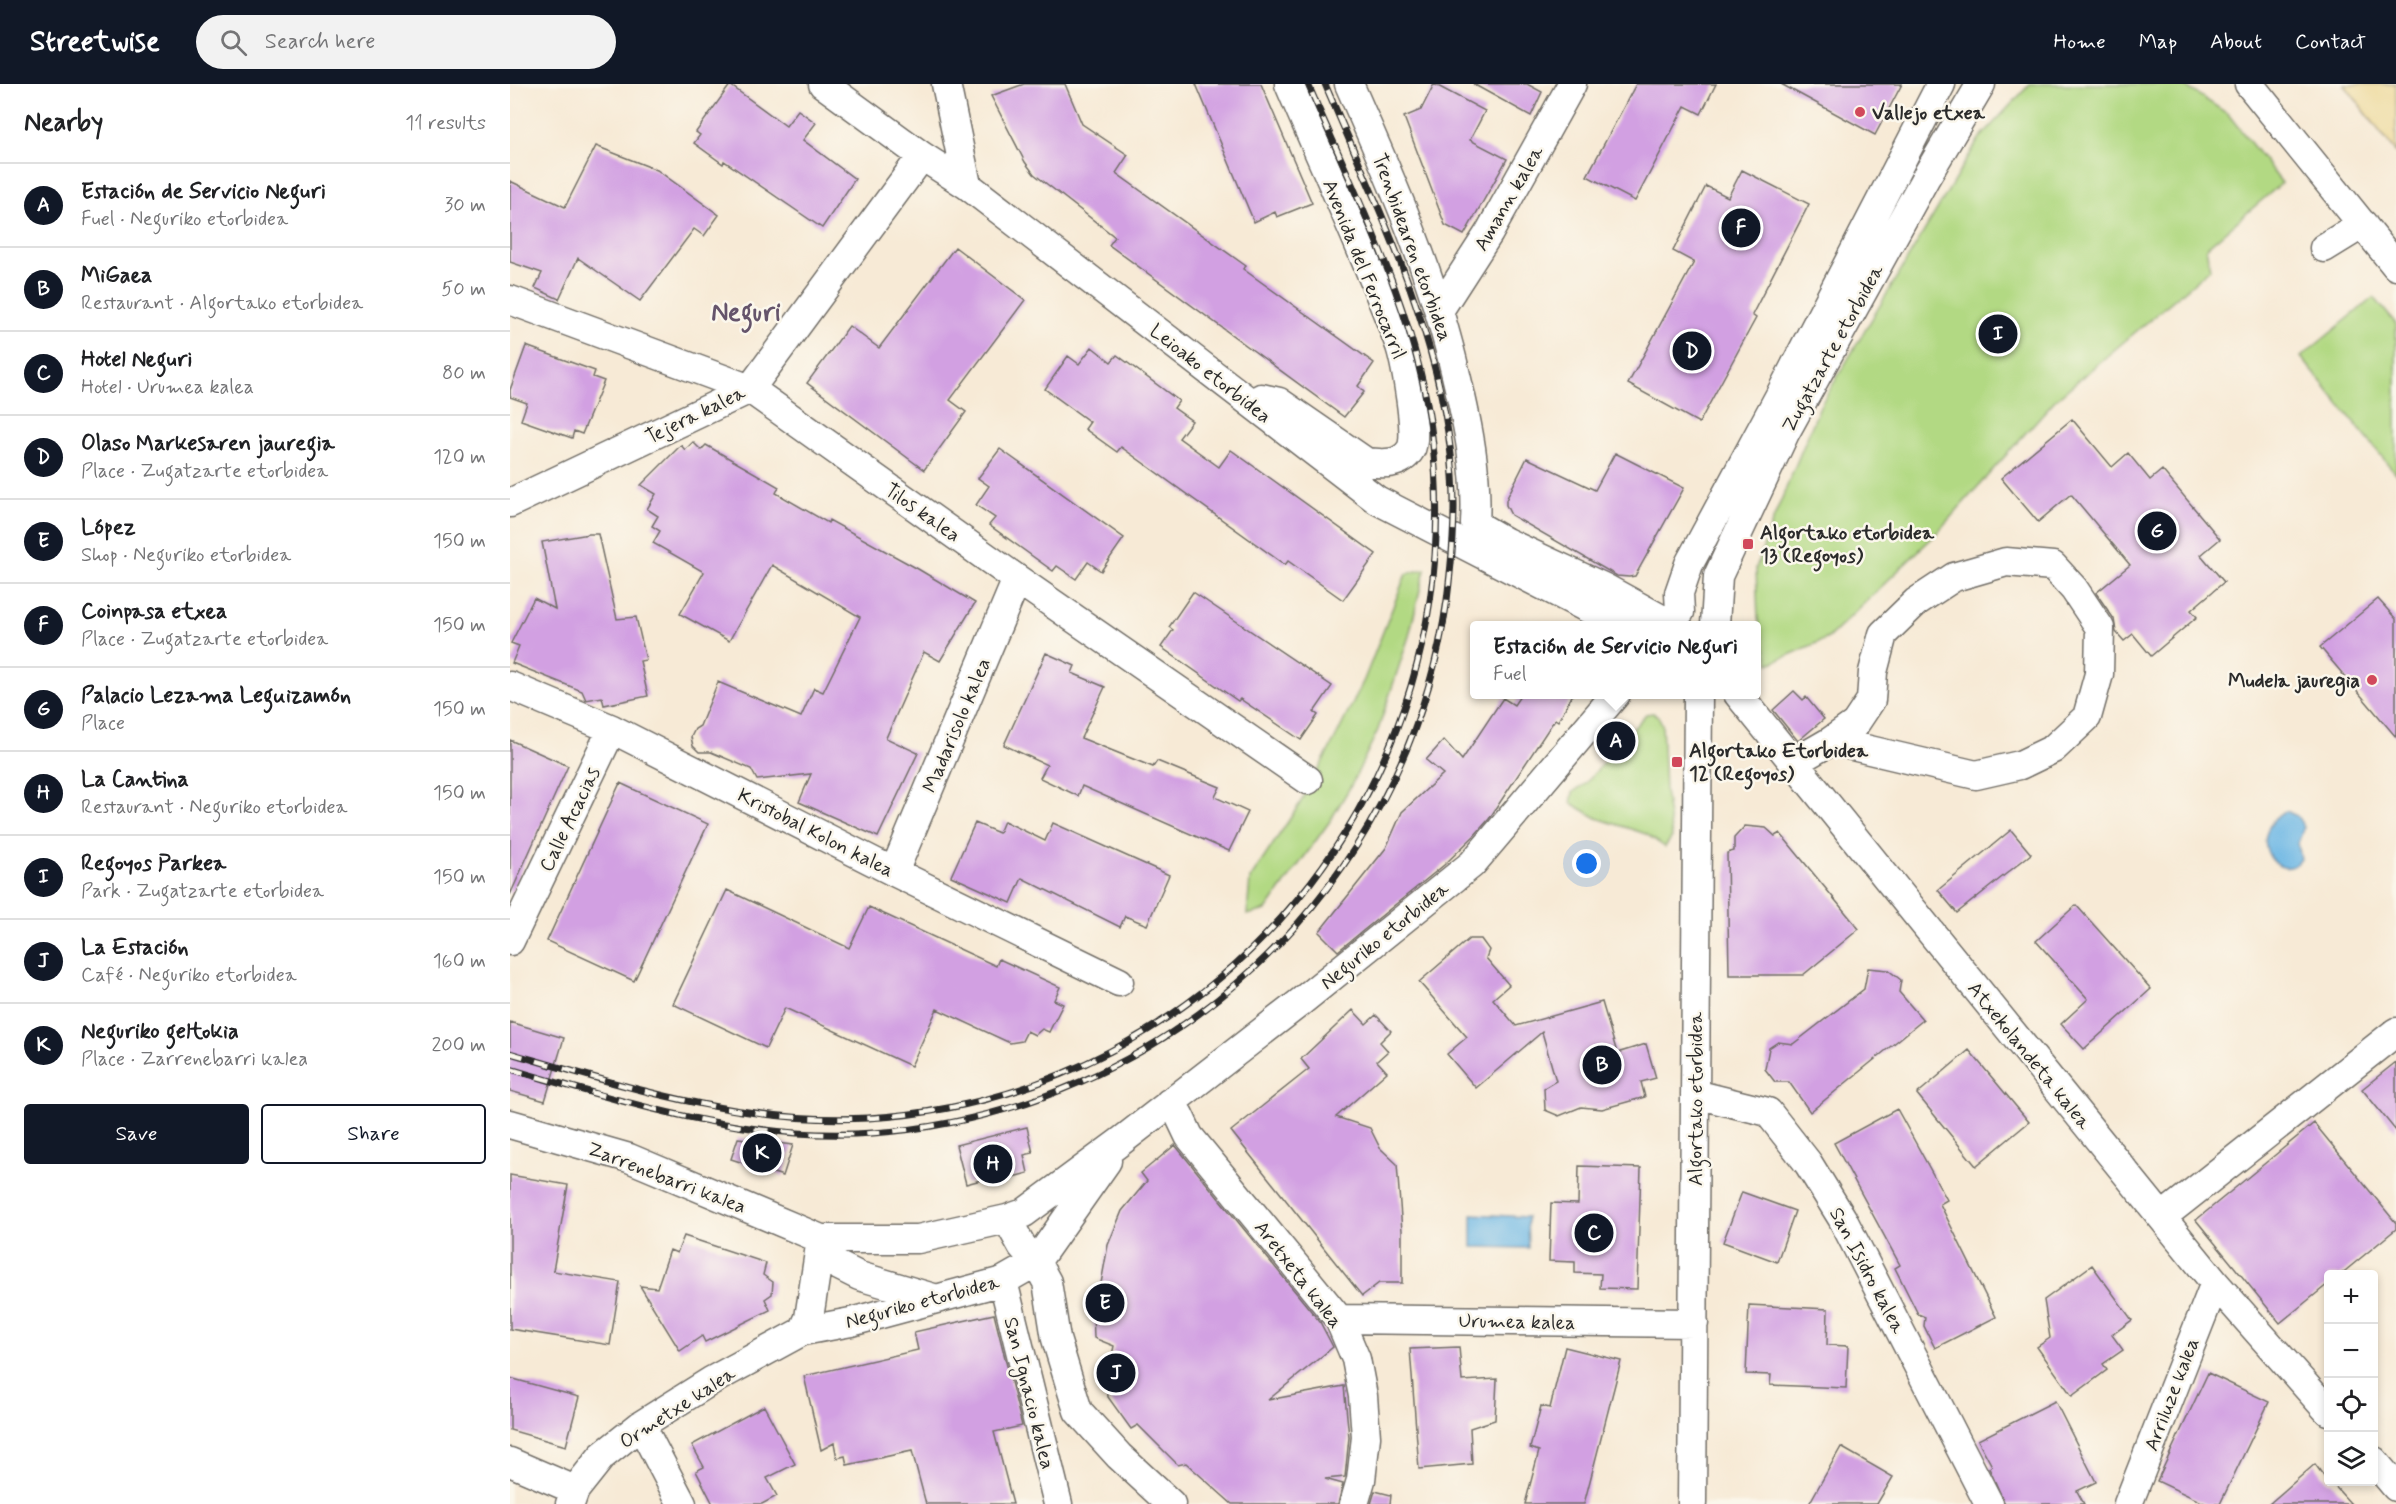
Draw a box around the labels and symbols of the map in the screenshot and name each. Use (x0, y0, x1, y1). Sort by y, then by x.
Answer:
place label: Vallejo etxea (1872, 100, 1986, 127)
marker: Vallejo etxea (1853, 105, 1867, 119)
street label: Amann kalea (1468, 140, 1551, 256)
street label: Trenbidearen etorbidea (1365, 150, 1458, 345)
street label: Avenida del Ferrocarril (1315, 176, 1412, 363)
pin: F (1722, 206, 1760, 250)
street label: Zugatzarte etorbidea (1776, 259, 1893, 438)
district label: Neguri (711, 296, 781, 333)
pin: I (1978, 312, 2018, 356)
street label: Leioako etorbidea (1144, 318, 1277, 430)
pin: D (1672, 328, 1712, 374)
street label: Tejera kalea (641, 379, 751, 451)
street label: Tilos kalea (879, 477, 965, 549)
pin: G (2138, 508, 2176, 554)
place label: Algortako etorbidea 13 (Regoyos) (1760, 520, 1935, 572)
marker: Algortako etorbidea 13 (Regoyos) (1741, 537, 1755, 551)
street label: Madarisolo kalea (917, 654, 998, 797)
place label: Mudela jauregia (2228, 668, 2360, 697)
marker: Mudela jauregia (2365, 673, 2379, 687)
pin: A (1596, 718, 1636, 764)
place label: Algortako Etorbidea 12 (Regoyos) (1689, 738, 1869, 790)
marker: Algortako Etorbidea 12 (Regoyos) (1670, 755, 1684, 769)
street label: Calle Acacias (533, 763, 607, 877)
street label: Kristobal Kolon kalea (733, 782, 898, 884)
your location (1572, 849, 1601, 878)
street label: Neguriko etorbidea (1315, 875, 1457, 998)
street label: Atxekolandeta kalea (1961, 976, 2098, 1136)
street label: Algortako etorbidea (1683, 1011, 1712, 1186)
pin: B (1582, 1042, 1622, 1088)
pin: K (742, 1130, 782, 1176)
street label: Zarrenebarri kalea (583, 1136, 750, 1221)
pin: H (974, 1142, 1012, 1186)
street label: San Isidro kalea (1822, 1203, 1912, 1339)
pin: C (1574, 1210, 1614, 1256)
street label: Aretxeta kalea (1247, 1216, 1348, 1334)
street label: Neguriko etorbidea (842, 1269, 1004, 1338)
pin: E (1086, 1280, 1124, 1326)
street label: Urumea kalea (1458, 1308, 1576, 1337)
street label: San Ignacio kalea (996, 1314, 1060, 1472)
street label: Arriluze kalea (2138, 1334, 2206, 1455)
pin: J (1096, 1350, 1136, 1396)
street label: Ormetxe kalea (615, 1360, 742, 1456)

